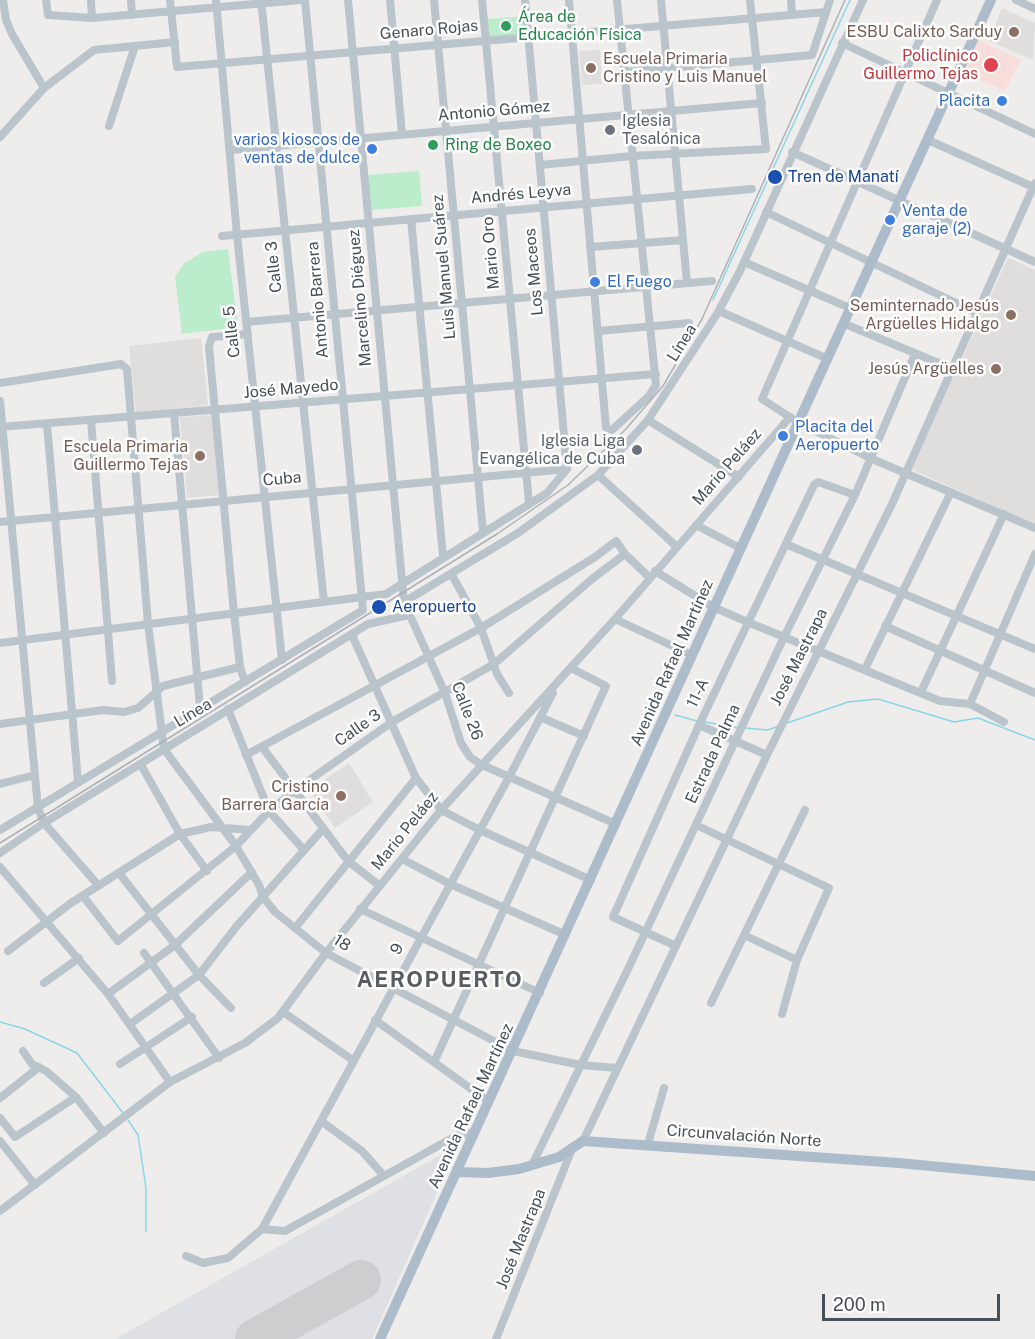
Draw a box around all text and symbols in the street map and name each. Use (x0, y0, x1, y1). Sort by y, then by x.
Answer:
place label: Área de Educación Física (518, 7, 642, 45)
street label: Genaro Rojas (379, 16, 479, 44)
marker: Área de Educación Física (499, 19, 513, 33)
place label: ESBU Calixto Sarduy (846, 22, 1002, 42)
marker: ESBU Calixto Sarduy (1007, 25, 1021, 39)
place label: Policlínico Guillermo Tejas (863, 46, 978, 84)
place label: Escuela Primaria Cristino y Luis Manuel (603, 49, 767, 87)
marker: Policlínico Guillermo Tejas (982, 56, 1000, 74)
marker: Escuela Primaria Cristino y Luis Manuel (584, 61, 598, 75)
place label: Placita (939, 91, 990, 111)
marker: Placita (995, 94, 1009, 108)
street label: Antonio Gómez (437, 97, 551, 125)
place label: Iglesia Tesalónica (622, 111, 700, 149)
marker: Iglesia Tesalónica (603, 123, 617, 137)
place label: varios kioscos de ventas de dulce (234, 130, 360, 168)
place label: Ring de Boxeo (445, 135, 551, 155)
marker: Ring de Boxeo (426, 138, 440, 152)
marker: varios kioscos de ventas de dulce (365, 142, 379, 156)
place label: Tren de Manatí (788, 167, 899, 187)
marker: Tren de Manatí (766, 168, 784, 186)
street label: Andrés Leyva (470, 180, 572, 208)
street label: Luis Manuel Suárez (428, 194, 460, 340)
place label: Venta de garaje (2) (902, 201, 972, 239)
marker: Venta de garaje (2) (883, 213, 897, 227)
street label: Mario Oro (478, 216, 504, 290)
street label: Los Maceos (521, 227, 547, 317)
street label: Marcelino Diéguez (344, 229, 376, 367)
street label: Calle 3 (262, 240, 286, 294)
street label: Antonio Barrera (303, 241, 333, 359)
place label: El Fuego (607, 272, 672, 292)
marker: El Fuego (588, 275, 602, 289)
place label: Seminternado Jesús Argüelles Hidalgo (850, 296, 999, 334)
street label: Calle 5 (220, 305, 244, 359)
marker: Seminternado Jesús Argüelles Hidalgo (1004, 308, 1018, 322)
street label: Línea (663, 321, 701, 365)
place label: Jesús Argüelles (868, 359, 984, 379)
marker: Jesús Argüelles (989, 362, 1003, 376)
street label: José Mayedo (243, 375, 339, 403)
place label: Placita del Aeropuerto (795, 417, 879, 455)
street label: Mario Peláez (688, 425, 766, 509)
marker: Placita del Aeropuerto (776, 429, 790, 443)
place label: Iglesia Liga Evangélica de Cuba (479, 431, 625, 469)
place label: Escuela Primaria Guillermo Tejas (63, 437, 188, 475)
marker: Iglesia Liga Evangélica de Cuba (630, 443, 644, 457)
marker: Escuela Primaria Guillermo Tejas (193, 449, 207, 463)
street label: Cuba (262, 468, 302, 490)
street label: Avenida Rafael Martínez (627, 577, 717, 749)
place label: Aeropuerto (392, 597, 476, 617)
marker: Aeropuerto (370, 598, 388, 616)
street label: José Mastrapa (766, 605, 832, 709)
street label: 11-A (683, 675, 713, 711)
street label: Calle 26 (447, 679, 487, 743)
street label: Línea (171, 694, 215, 732)
street label: Estrada Palma (682, 701, 744, 807)
street label: Calle 3 (331, 705, 385, 751)
place label: Cristino Barrera García (221, 777, 329, 815)
street label: Mario Peláez (368, 788, 442, 874)
marker: Cristino Barrera García (334, 789, 348, 803)
street label: 18 (330, 930, 354, 956)
street label: 9 (386, 940, 408, 958)
district label: AEROPUERTO (357, 967, 523, 993)
street label: Avenida Rafael Martínez (424, 1020, 518, 1192)
street label: Circunvalación Norte (666, 1121, 822, 1151)
street label: José Mastrapa (492, 1186, 550, 1292)
scale bar (825, 1282, 1004, 1320)
text: 200 m (833, 1294, 886, 1315)

